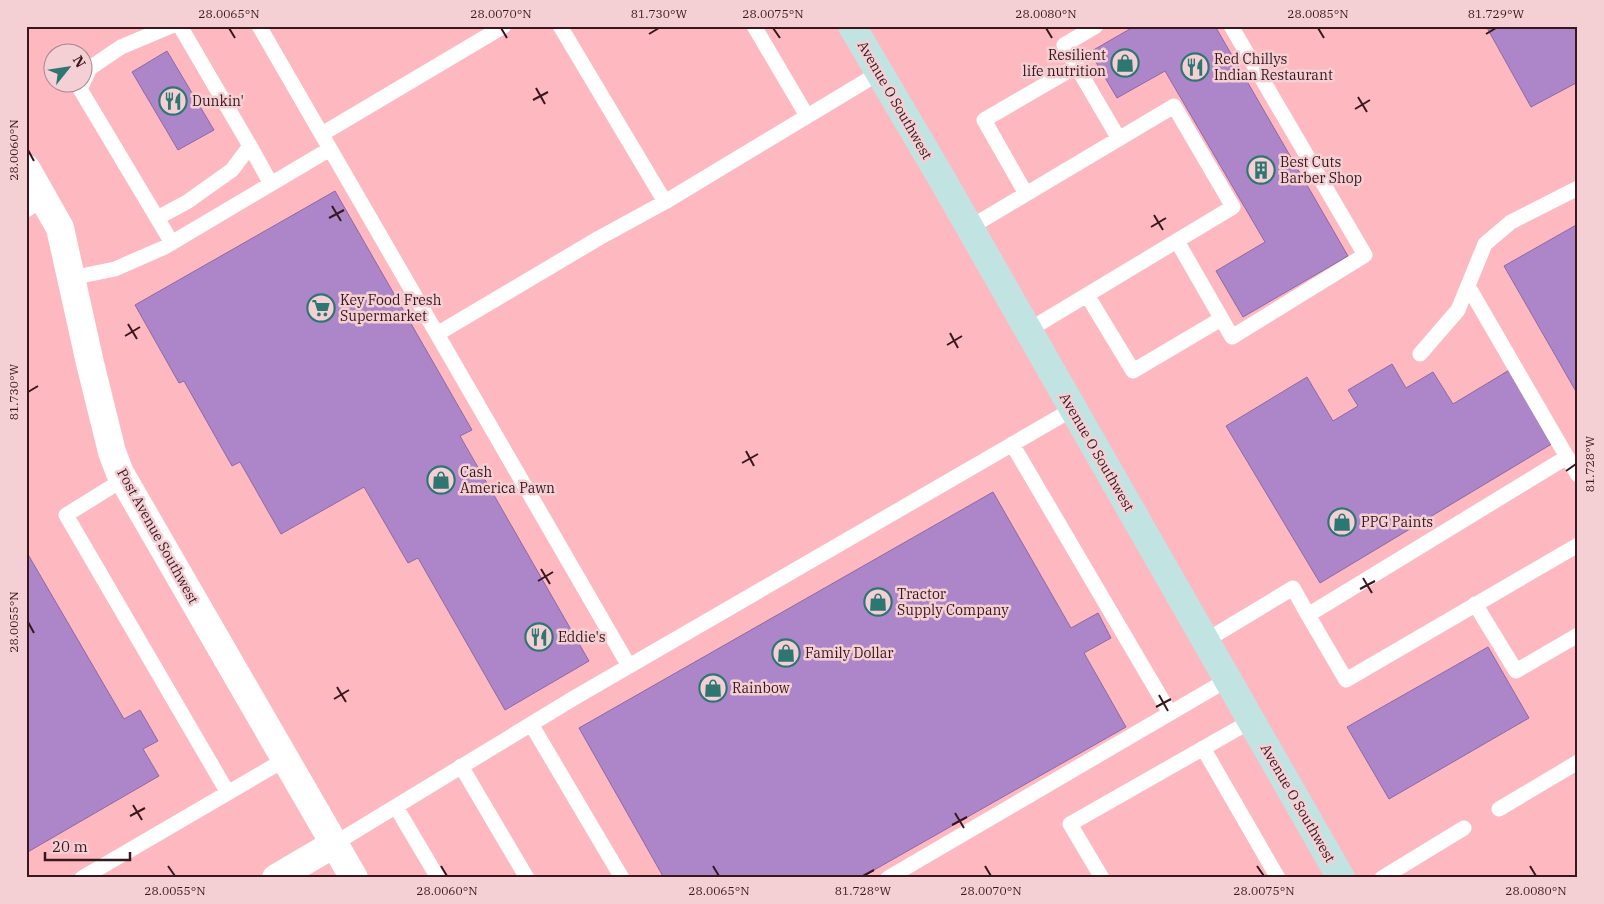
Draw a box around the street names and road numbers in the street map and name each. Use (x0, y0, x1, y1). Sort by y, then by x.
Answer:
street label: Avenue O Southwest (854, 37, 936, 163)
street label: Avenue O Southwest (1056, 389, 1138, 515)
street label: Post Avenue Southwest (113, 465, 203, 607)
street label: Avenue O Southwest (1257, 740, 1339, 866)

